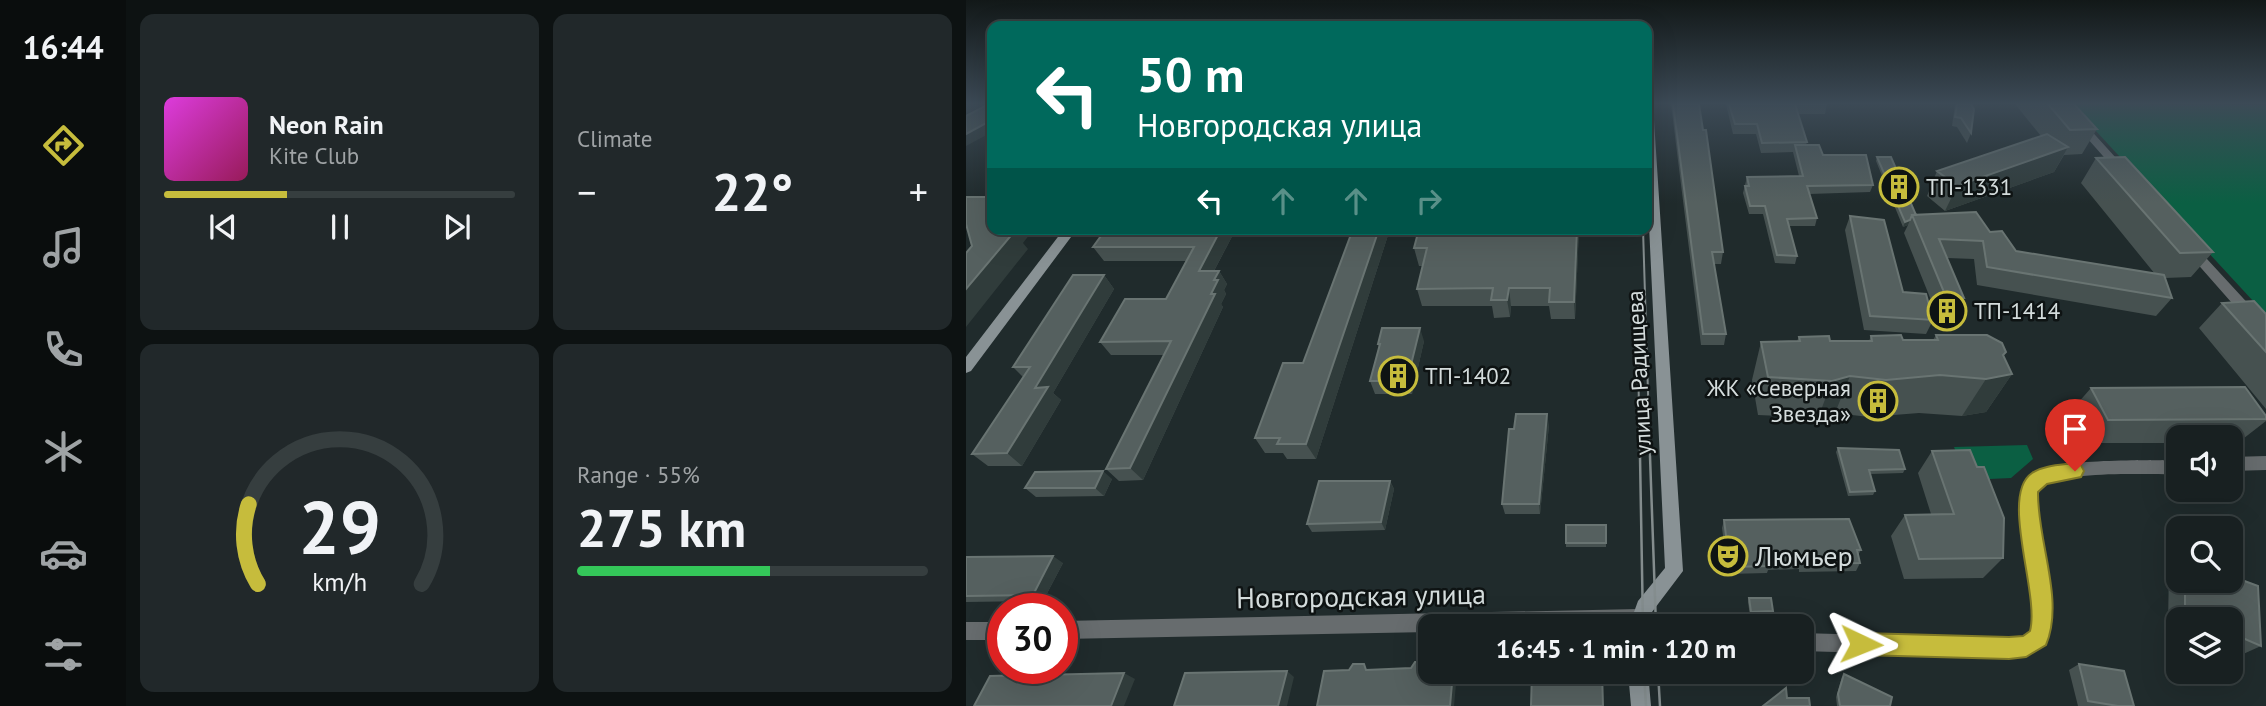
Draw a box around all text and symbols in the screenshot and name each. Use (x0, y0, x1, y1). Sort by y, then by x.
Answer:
text: 16:44 (22, 26, 104, 68)
text: 50 m (1137, 42, 1244, 106)
icon: left (1022, 49, 1113, 140)
text: Новгородская улица (1137, 104, 1422, 146)
text: Neon Rain (269, 108, 384, 141)
icon: directions (39, 121, 88, 170)
text: Climate (577, 124, 652, 153)
text: Kite Club (269, 141, 359, 170)
text: 22° (712, 158, 793, 225)
building icon: ТП-1331 (1878, 166, 1920, 208)
text: − (577, 167, 596, 216)
text: + (909, 167, 928, 216)
place label: ТП-1331 (1926, 172, 2012, 201)
icon: left (1191, 182, 1229, 220)
icon: ahead (1264, 182, 1302, 220)
icon: ahead (1337, 182, 1375, 220)
icon: right (1410, 182, 1448, 220)
icon: previous (204, 208, 242, 246)
icon: pause (321, 208, 359, 246)
icon: next (438, 208, 476, 246)
icon: music (39, 223, 88, 272)
street label: улица Радищева (1620, 290, 1657, 456)
building icon: ТП-1414 (1926, 290, 1968, 332)
place label: ТП-1414 (1974, 296, 2061, 325)
icon: phone (39, 325, 88, 374)
building icon: ТП-1402 (1377, 355, 1419, 397)
place label: ТП-1402 (1425, 361, 1511, 390)
place label: ЖК «Северная Звезда» (1706, 373, 1851, 428)
building icon: ЖК «Северная Звезда» (1857, 380, 1899, 422)
pin (2045, 399, 2105, 471)
icon: arrive (2056, 410, 2094, 448)
map controls (2166, 425, 2243, 684)
button: sound (2166, 425, 2243, 502)
icon: climate (39, 427, 88, 476)
text: Range · 55% (577, 460, 700, 489)
text: 29 (298, 480, 381, 574)
text: 275 km (577, 494, 746, 561)
button: search (2166, 516, 2243, 593)
icon: car (39, 529, 88, 578)
theatre icon: Люмьер (1707, 535, 1749, 577)
place label: Люмьер (1754, 537, 1853, 574)
text: km/h (312, 566, 367, 598)
street label: Новгородская улица (1236, 575, 1486, 616)
speed limit sign: 30 (987, 593, 1078, 684)
position arrow (1824, 607, 1898, 681)
button: layers (2166, 607, 2243, 684)
icon: filters (39, 630, 88, 679)
text: 16:45 · 1 min · 120 m (1496, 632, 1736, 665)

